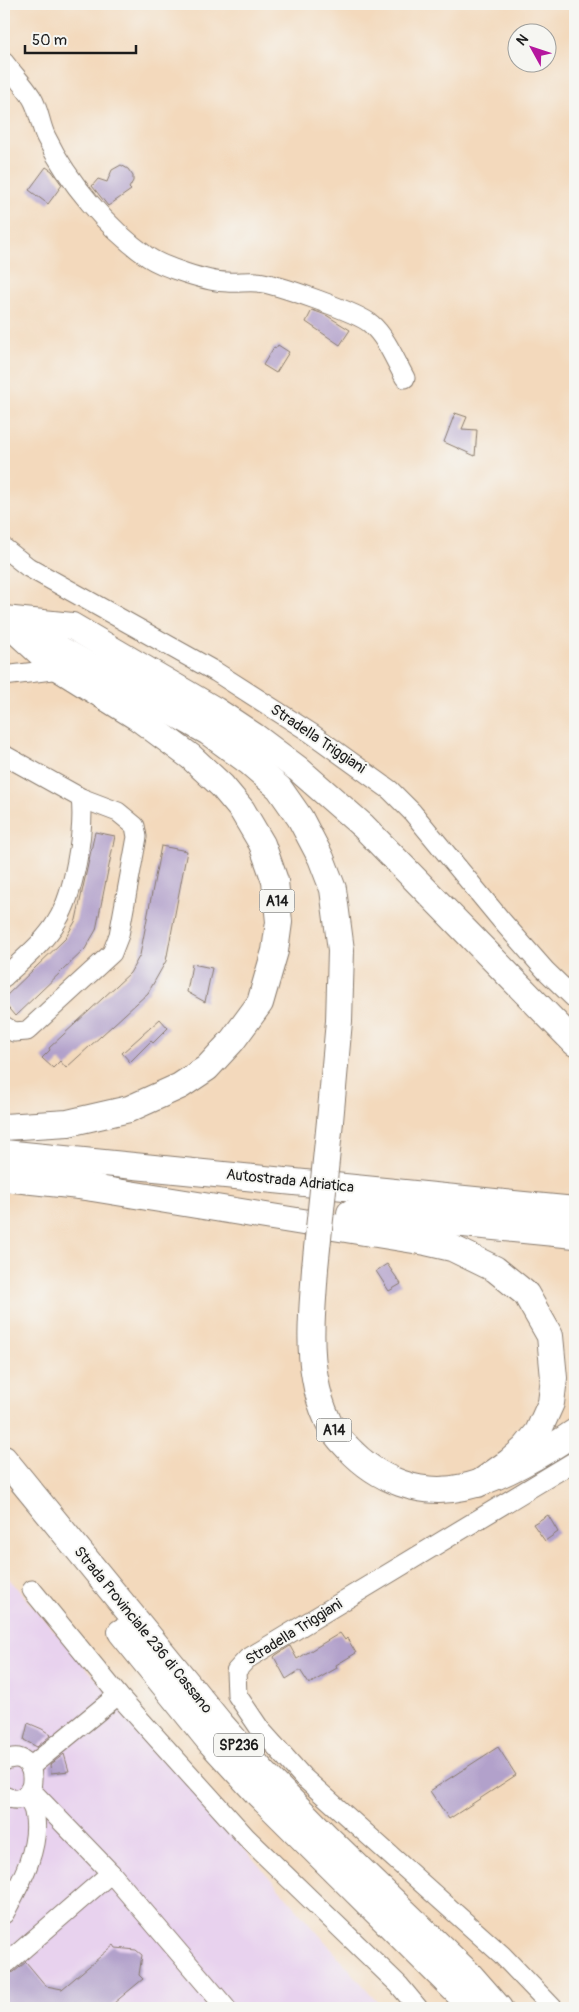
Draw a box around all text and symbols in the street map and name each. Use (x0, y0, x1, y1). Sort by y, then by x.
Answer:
scale bar (25, 22, 136, 54)
north arrow (506, 22, 556, 72)
text: 50 m (32, 31, 67, 50)
text: N (513, 31, 532, 49)
street label: Stradella Triggiani (267, 700, 369, 778)
road number: A14 (260, 889, 294, 912)
street label: Autostrada Adriatica (225, 1165, 355, 1197)
road number: A14 (316, 1418, 352, 1442)
street label: Strada Provinciale 236 di Cassano (70, 1543, 216, 1717)
street label: Stradella Triggiani (242, 1594, 346, 1669)
road number: SP236 (214, 1734, 264, 1756)

